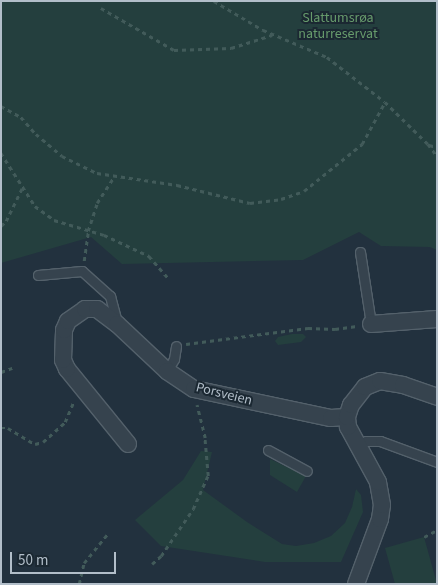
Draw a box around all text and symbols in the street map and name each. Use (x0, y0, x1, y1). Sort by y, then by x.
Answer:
park label: Slattumsrøa naturreservat (298, 10, 378, 42)
street label: Porsveien (194, 379, 254, 409)
scale bar (12, 542, 119, 574)
text: 50 m (18, 550, 48, 571)

